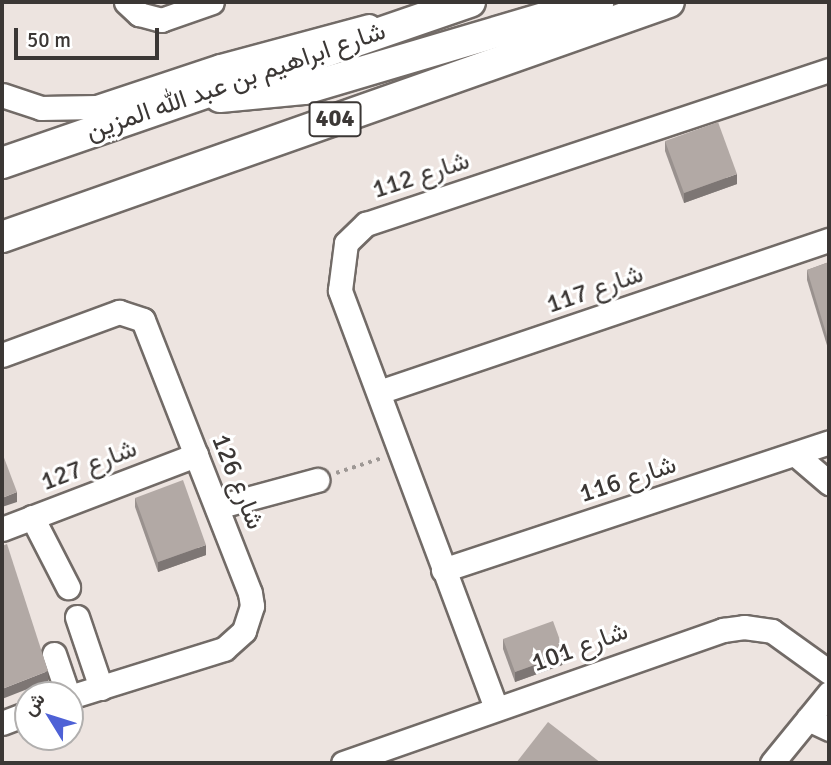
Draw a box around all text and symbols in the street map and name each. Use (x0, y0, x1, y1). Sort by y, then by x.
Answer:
scale bar (18, 14, 163, 58)
street label: شارع ابراهيم بن عبد الله المزين (82, 16, 390, 148)
text: 50 m (27, 27, 71, 53)
road number: 404 (307, 98, 363, 140)
street label: شارع 112 (369, 146, 473, 206)
street label: شارع 117 (543, 259, 647, 321)
street label: شارع 126 (204, 430, 270, 534)
street label: شارع 127 (37, 433, 141, 499)
street label: شارع 116 (576, 450, 680, 510)
street label: شارع 101 (528, 616, 632, 680)
north arrow (14, 681, 84, 751)
text: ش (18, 688, 51, 721)

